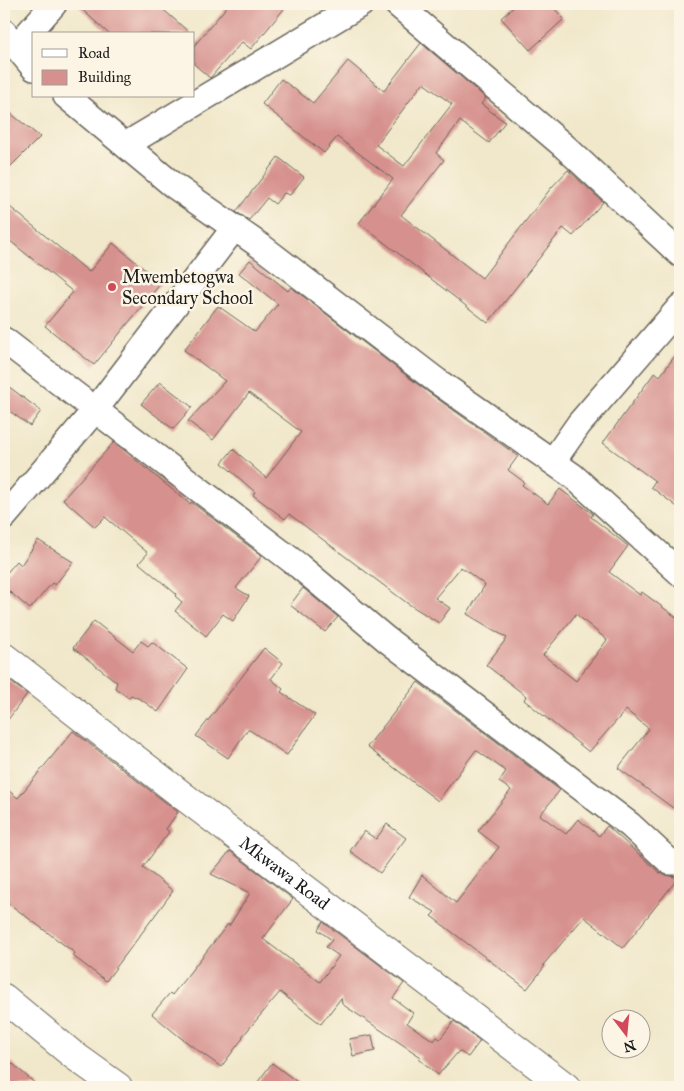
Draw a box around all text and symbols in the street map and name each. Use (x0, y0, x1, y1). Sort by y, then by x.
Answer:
legend (32, 32, 195, 98)
text: Road (78, 44, 110, 62)
text: Building (78, 68, 132, 86)
place label: Mwembetogwa Secondary School (122, 266, 253, 309)
marker: Mwembetogwa Secondary School (106, 281, 118, 293)
street label: Mkwawa Road (235, 832, 334, 914)
north arrow (602, 1008, 652, 1058)
text: N (621, 1036, 637, 1056)

